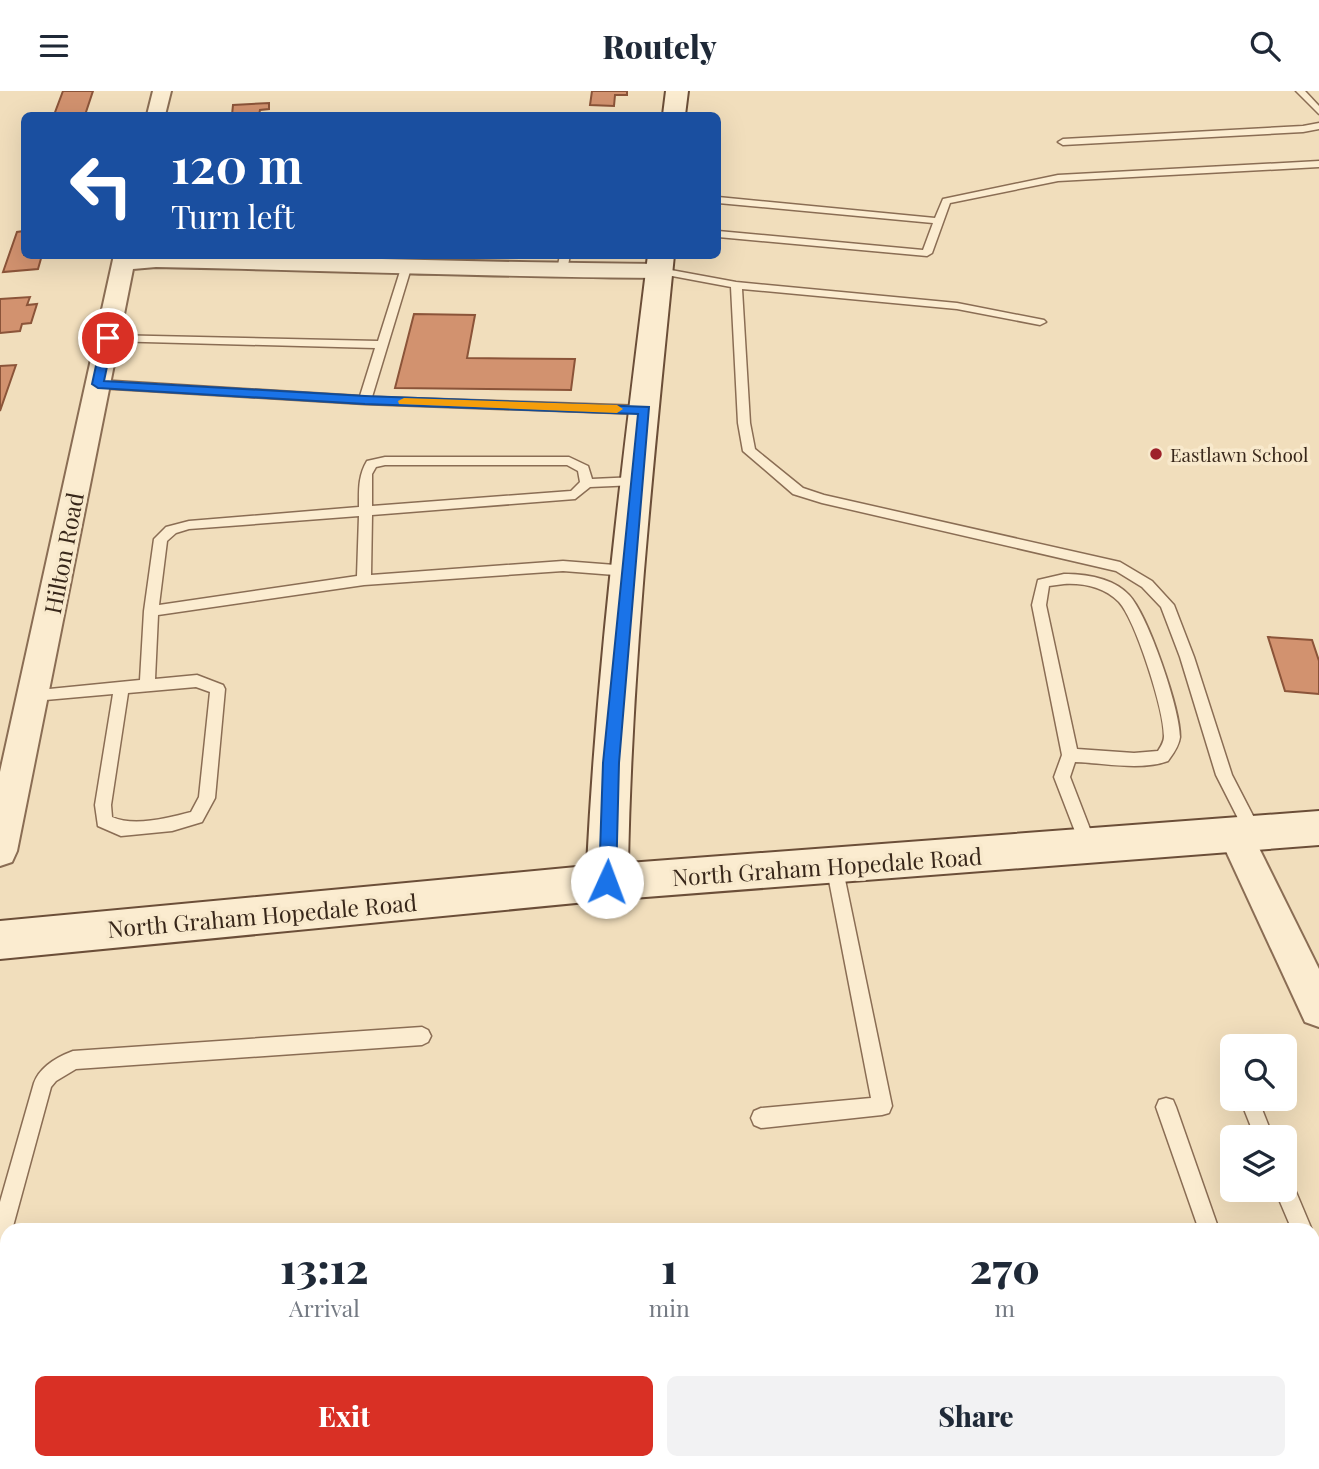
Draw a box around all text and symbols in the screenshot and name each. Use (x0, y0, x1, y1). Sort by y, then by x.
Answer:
text: Routely (602, 24, 717, 67)
icon: menu (35, 27, 73, 65)
icon: search (1246, 27, 1284, 65)
text: 120 m (171, 131, 303, 196)
icon: left (56, 140, 147, 231)
text: Turn left (171, 194, 295, 237)
pin (78, 308, 138, 368)
icon: arrive (89, 319, 127, 357)
place label: Eastlawn School (1170, 441, 1309, 467)
marker: Eastlawn School (1148, 446, 1164, 462)
street label: Hilton Road (36, 490, 90, 616)
street label: North Graham Hopedale Road (671, 840, 983, 892)
position arrow (570, 845, 644, 919)
street label: North Graham Hopedale Road (106, 886, 418, 944)
map controls (1220, 1034, 1297, 1202)
button: search (1220, 1034, 1297, 1111)
button: layers (1220, 1125, 1297, 1202)
text: 13:12 (280, 1239, 369, 1295)
text: 1 (661, 1239, 677, 1295)
text: 270 (970, 1239, 1040, 1295)
text: Arrival (289, 1292, 360, 1323)
text: min (649, 1292, 690, 1323)
text: m (995, 1292, 1015, 1323)
button: Exit (35, 1376, 653, 1456)
button: Share (667, 1376, 1285, 1456)

